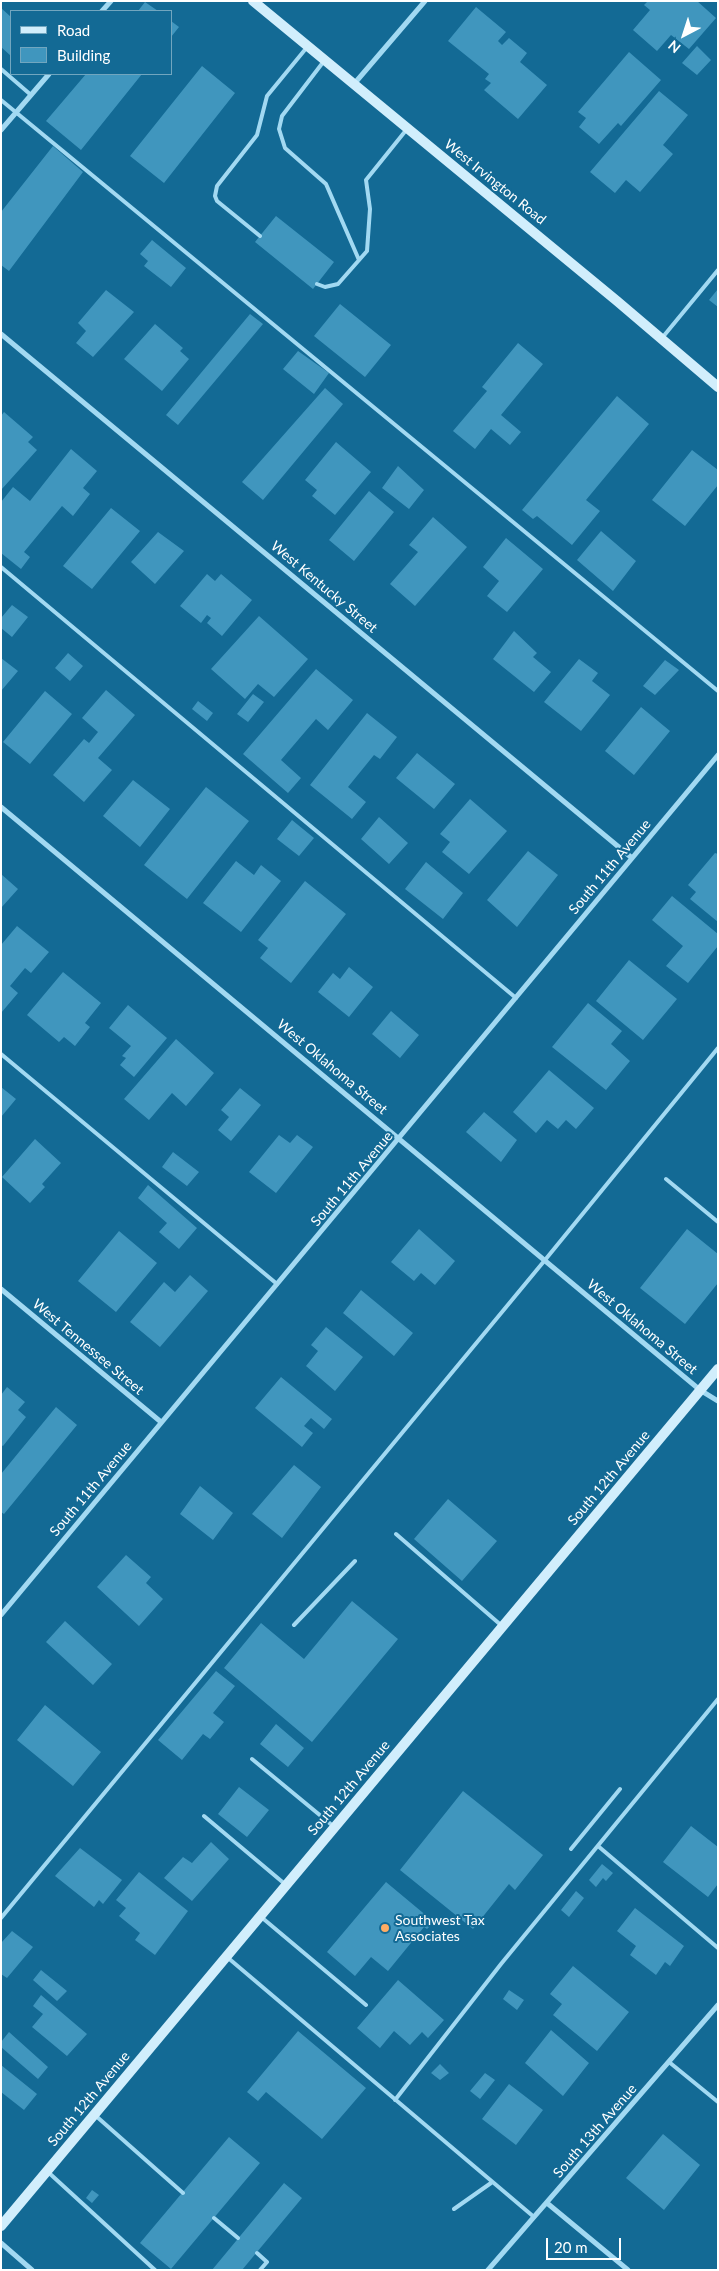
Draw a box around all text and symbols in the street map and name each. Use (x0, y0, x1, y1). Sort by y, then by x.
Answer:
legend (10, 10, 172, 75)
north arrow (659, 10, 709, 60)
text: Road (57, 21, 90, 39)
text: N (664, 37, 684, 57)
text: Building (57, 46, 110, 64)
street label: West Irvington Road (441, 136, 549, 228)
street label: West Kentucky Street (267, 538, 381, 636)
street label: South 11th Avenue (565, 816, 655, 918)
street label: West Oklahoma Street (273, 1016, 391, 1118)
street label: South 11th Avenue (307, 1128, 397, 1230)
street label: West Oklahoma Street (583, 1276, 701, 1378)
street label: West Tennessee Street (29, 1296, 147, 1398)
street label: South 12th Avenue (564, 1427, 654, 1529)
street label: South 11th Avenue (46, 1438, 136, 1540)
street label: South 12th Avenue (304, 1737, 394, 1839)
place label: Southwest Tax Associates (395, 1912, 485, 1944)
marker: Southwest Tax Associates (379, 1922, 391, 1934)
street label: South 12th Avenue (44, 2048, 134, 2150)
street label: South 13th Avenue (550, 2081, 640, 2181)
scale bar (549, 2228, 624, 2260)
text: 20 m (554, 2238, 588, 2256)

